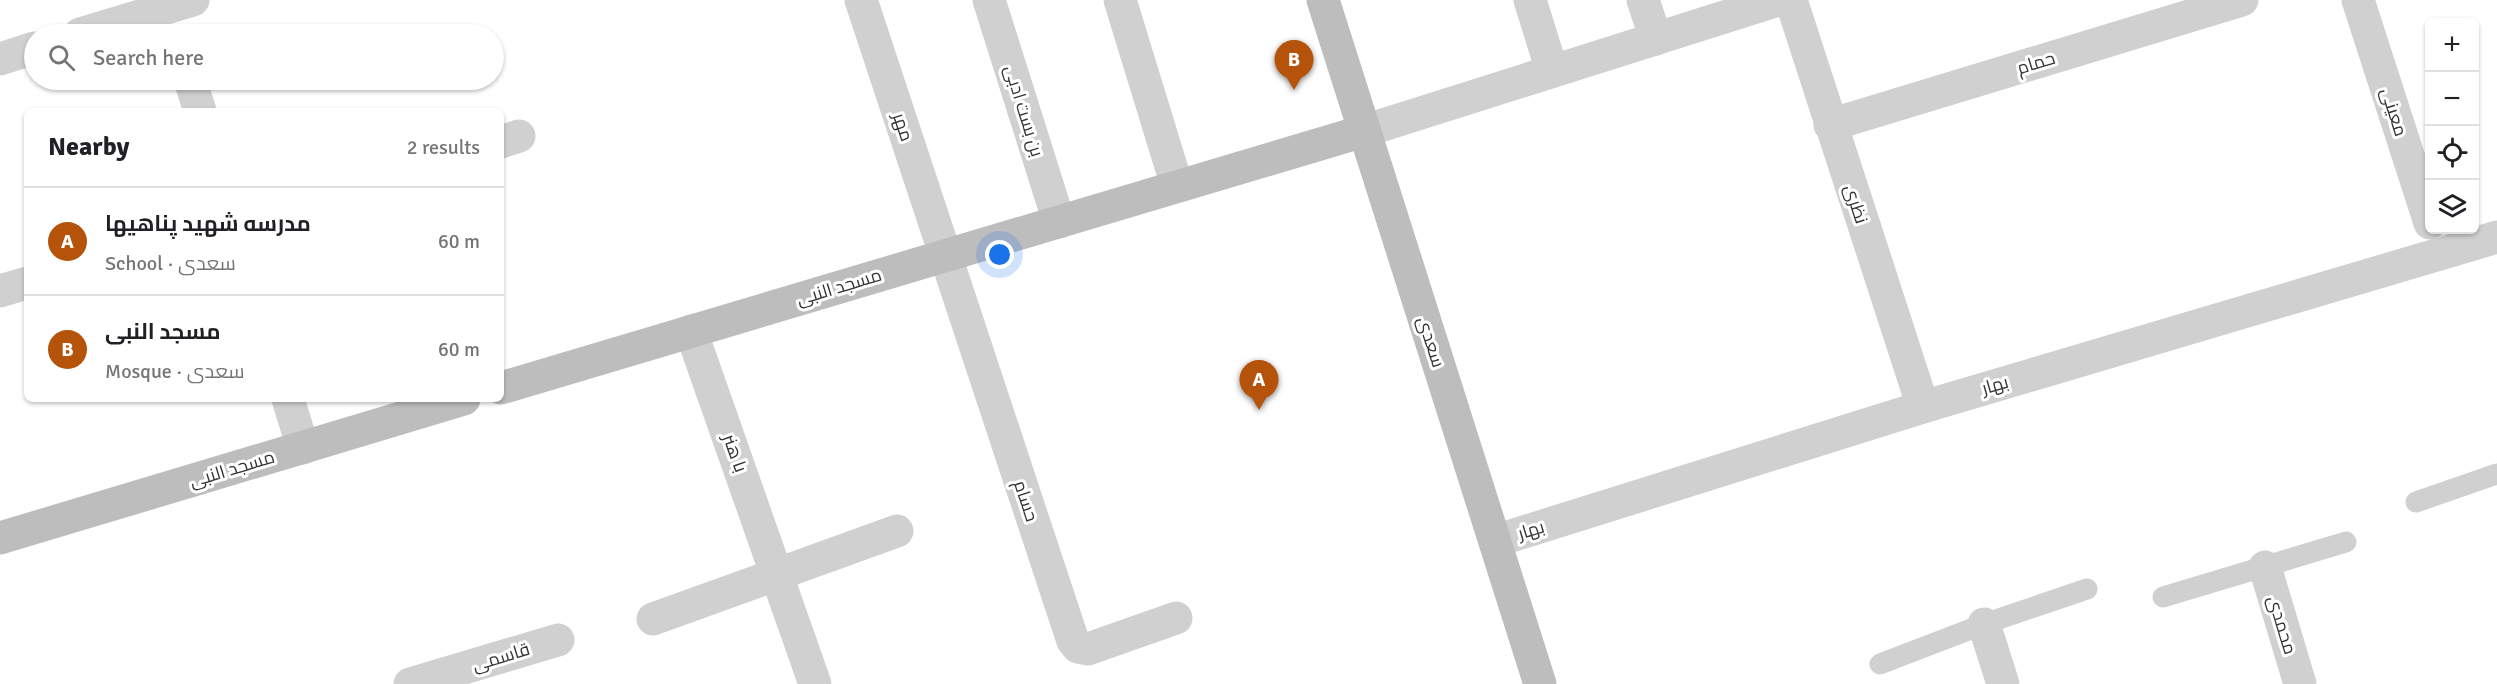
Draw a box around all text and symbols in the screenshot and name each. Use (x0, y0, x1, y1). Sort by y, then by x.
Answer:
map controls (2425, 18, 2479, 234)
button: + (2425, 18, 2479, 72)
search box (24, 24, 504, 90)
pin: B (1274, 40, 1314, 90)
icon: search (45, 41, 78, 74)
text: Search here (93, 44, 204, 71)
street label: حمام (2014, 47, 2058, 80)
street label: بن بست ادبی (1000, 63, 1048, 159)
button: − (2425, 72, 2479, 126)
street label: معینی (2376, 85, 2412, 139)
street label: مهر (888, 109, 918, 144)
button: locate (2425, 126, 2479, 180)
text: Nearby (48, 131, 129, 163)
text: 2 results (407, 135, 480, 160)
button: layers (2425, 180, 2479, 234)
street label: نظری (1839, 182, 1873, 226)
text: مدرسه شهید پناهیها (105, 210, 311, 237)
text: A (61, 229, 74, 254)
text: 60 m (438, 229, 480, 254)
your location (985, 240, 1014, 269)
text: School · سعدی (105, 251, 236, 276)
street label: مسجد النبی (794, 264, 884, 310)
street label: سعدی (1412, 314, 1450, 370)
text: مسجد النبی (105, 318, 221, 345)
text: B (61, 337, 74, 362)
text: 60 m (438, 337, 480, 362)
text: Mosque · سعدی (105, 359, 245, 384)
pin: A (1240, 360, 1278, 410)
street label: بهار (1978, 371, 2011, 400)
street label: با هنر (718, 430, 752, 475)
street label: مسجد النبی (187, 446, 277, 492)
street label: حسام (1008, 478, 1043, 525)
street label: بهار (1514, 516, 1547, 545)
street label: محمدی (2263, 593, 2301, 657)
street label: قاسمی (469, 638, 533, 676)

